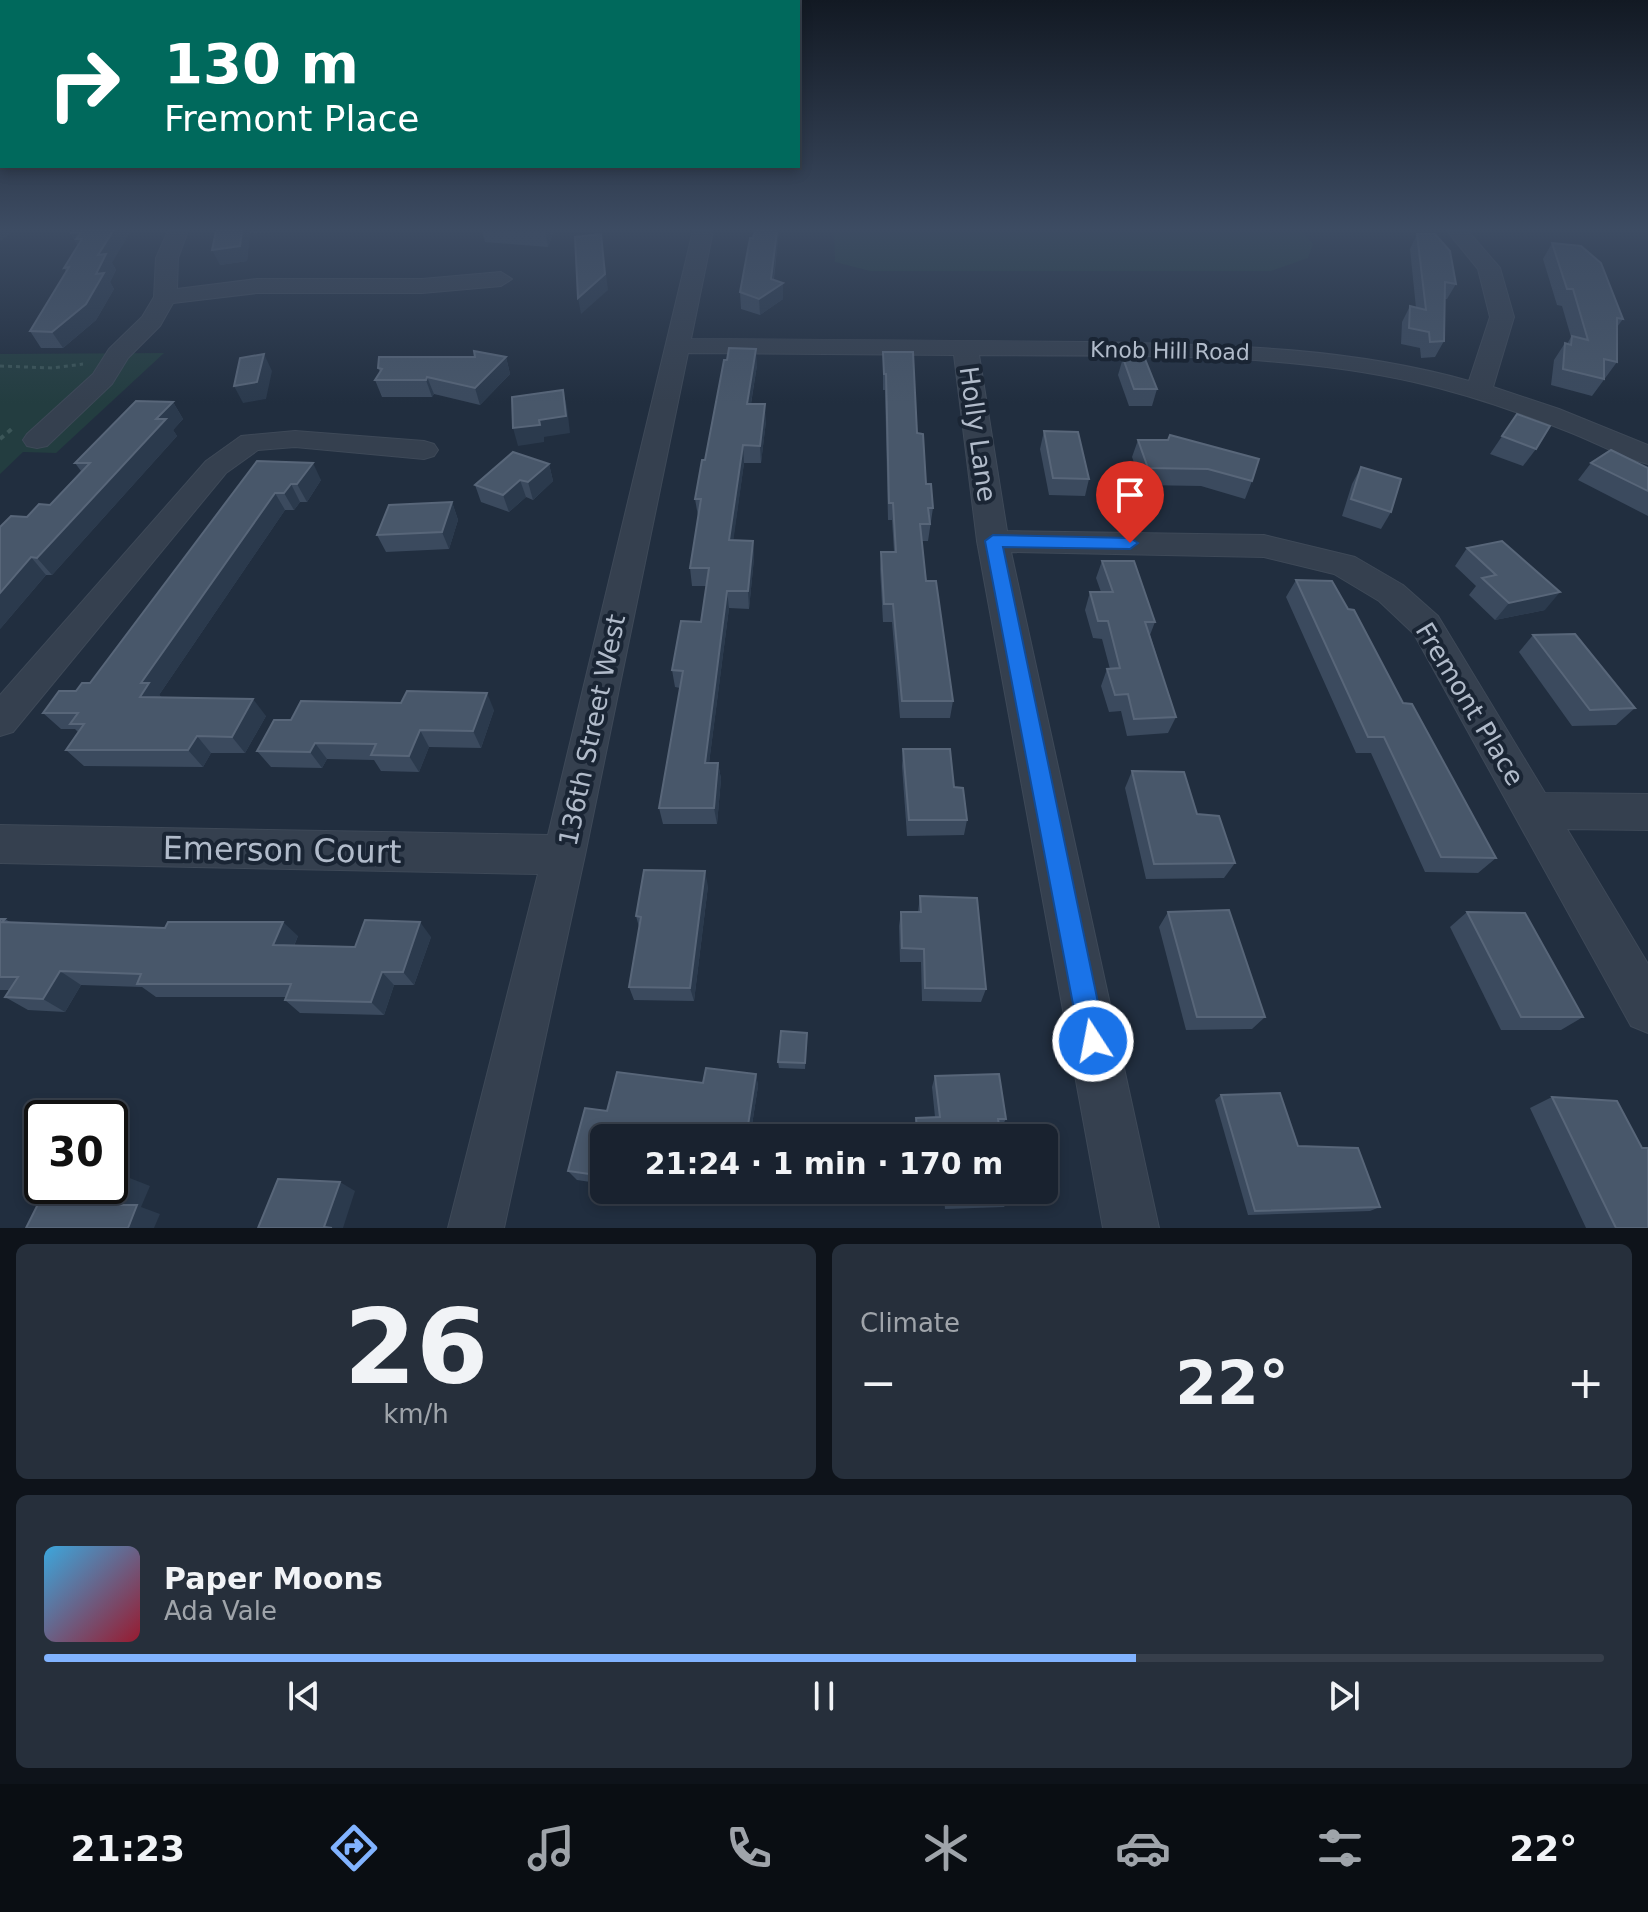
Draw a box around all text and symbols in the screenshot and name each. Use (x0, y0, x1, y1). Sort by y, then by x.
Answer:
text: 130 m (164, 31, 359, 96)
icon: right (32, 32, 136, 136)
text: Fremont Place (164, 98, 419, 139)
street label: Knob Hill Road (1090, 337, 1250, 365)
street label: Holly Lane (954, 364, 1002, 504)
pin (1096, 461, 1164, 543)
icon: arrive (1108, 473, 1152, 517)
street label: 136th Street West (553, 612, 631, 848)
street label: Fremont Place (1410, 617, 1530, 791)
street label: Emerson Court (162, 829, 402, 871)
position arrow (1051, 999, 1135, 1083)
speed limit sign: 30 (24, 1100, 128, 1204)
text: 21:24 · 1 min · 170 m (645, 1146, 1003, 1181)
text: 26 (344, 1286, 488, 1408)
text: Climate (860, 1308, 960, 1338)
text: 22° (1175, 1348, 1289, 1418)
text: − (860, 1357, 897, 1408)
text: + (1567, 1357, 1604, 1408)
text: km/h (383, 1399, 449, 1429)
text: Paper Moons (164, 1561, 383, 1596)
text: Ada Vale (164, 1596, 277, 1626)
icon: previous (282, 1674, 326, 1718)
icon: pause (802, 1674, 846, 1718)
icon: next (1322, 1674, 1366, 1718)
icon: directions (326, 1820, 382, 1876)
icon: music (523, 1820, 579, 1876)
icon: phone (721, 1820, 777, 1876)
icon: climate (918, 1820, 974, 1876)
icon: car (1115, 1820, 1171, 1876)
icon: filters (1312, 1820, 1368, 1876)
text: 21:23 (71, 1828, 185, 1869)
text: 22° (1509, 1828, 1577, 1869)

